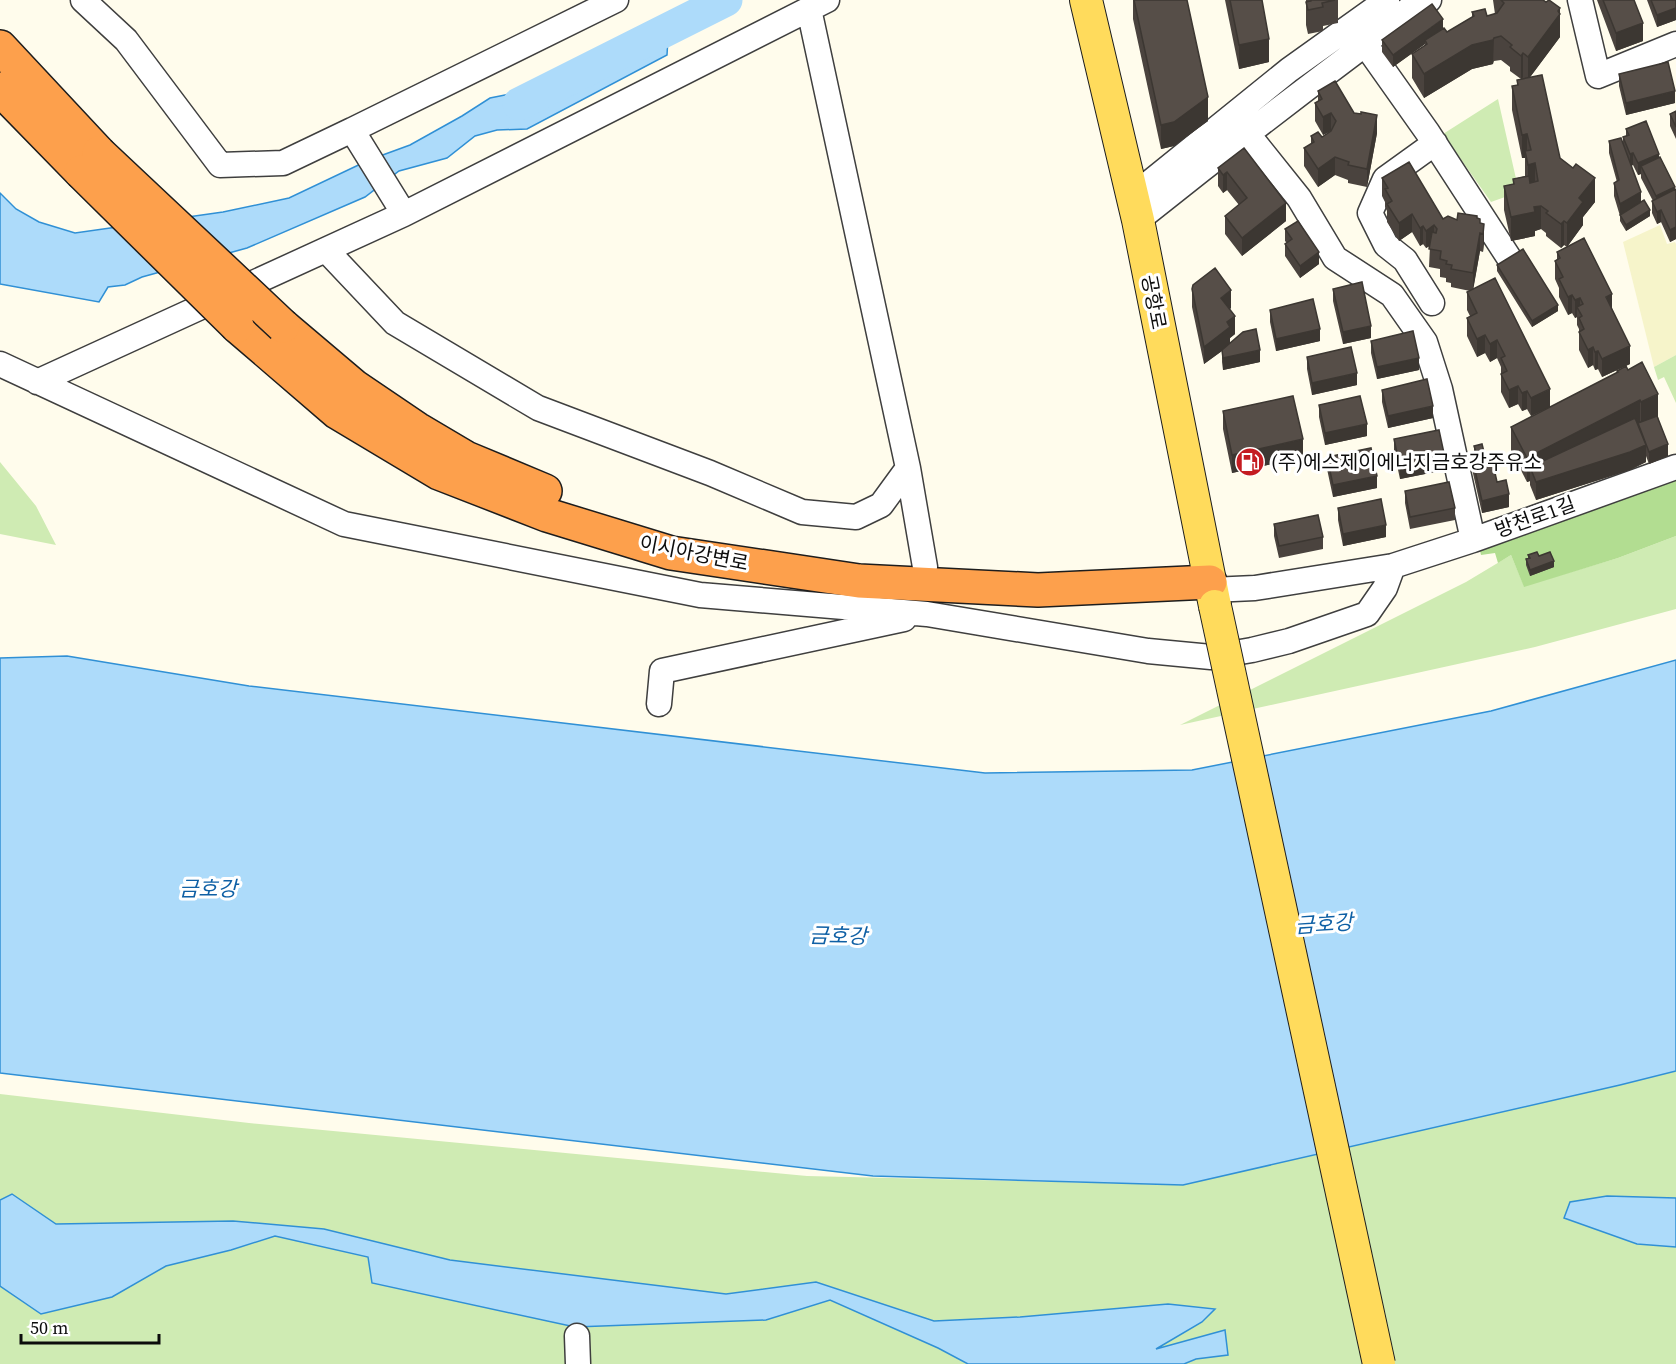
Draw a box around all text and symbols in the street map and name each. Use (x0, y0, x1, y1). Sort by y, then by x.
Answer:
street label: 공항로 (1135, 272, 1173, 332)
fuel station icon: (주)에스제이에너지금호강주유소 (1234, 446, 1266, 478)
place label: (주)에스제이에너지금호강주유소 (1271, 448, 1542, 476)
street label: 방천로1길 (1491, 490, 1579, 544)
street label: 이시아강변로 (637, 529, 751, 577)
water label: 금호강 (179, 874, 240, 903)
water label: 금호강 (1294, 907, 1357, 940)
water label: 금호강 (809, 920, 870, 951)
scale bar (21, 1307, 159, 1345)
text: 50 m (30, 1315, 68, 1340)

